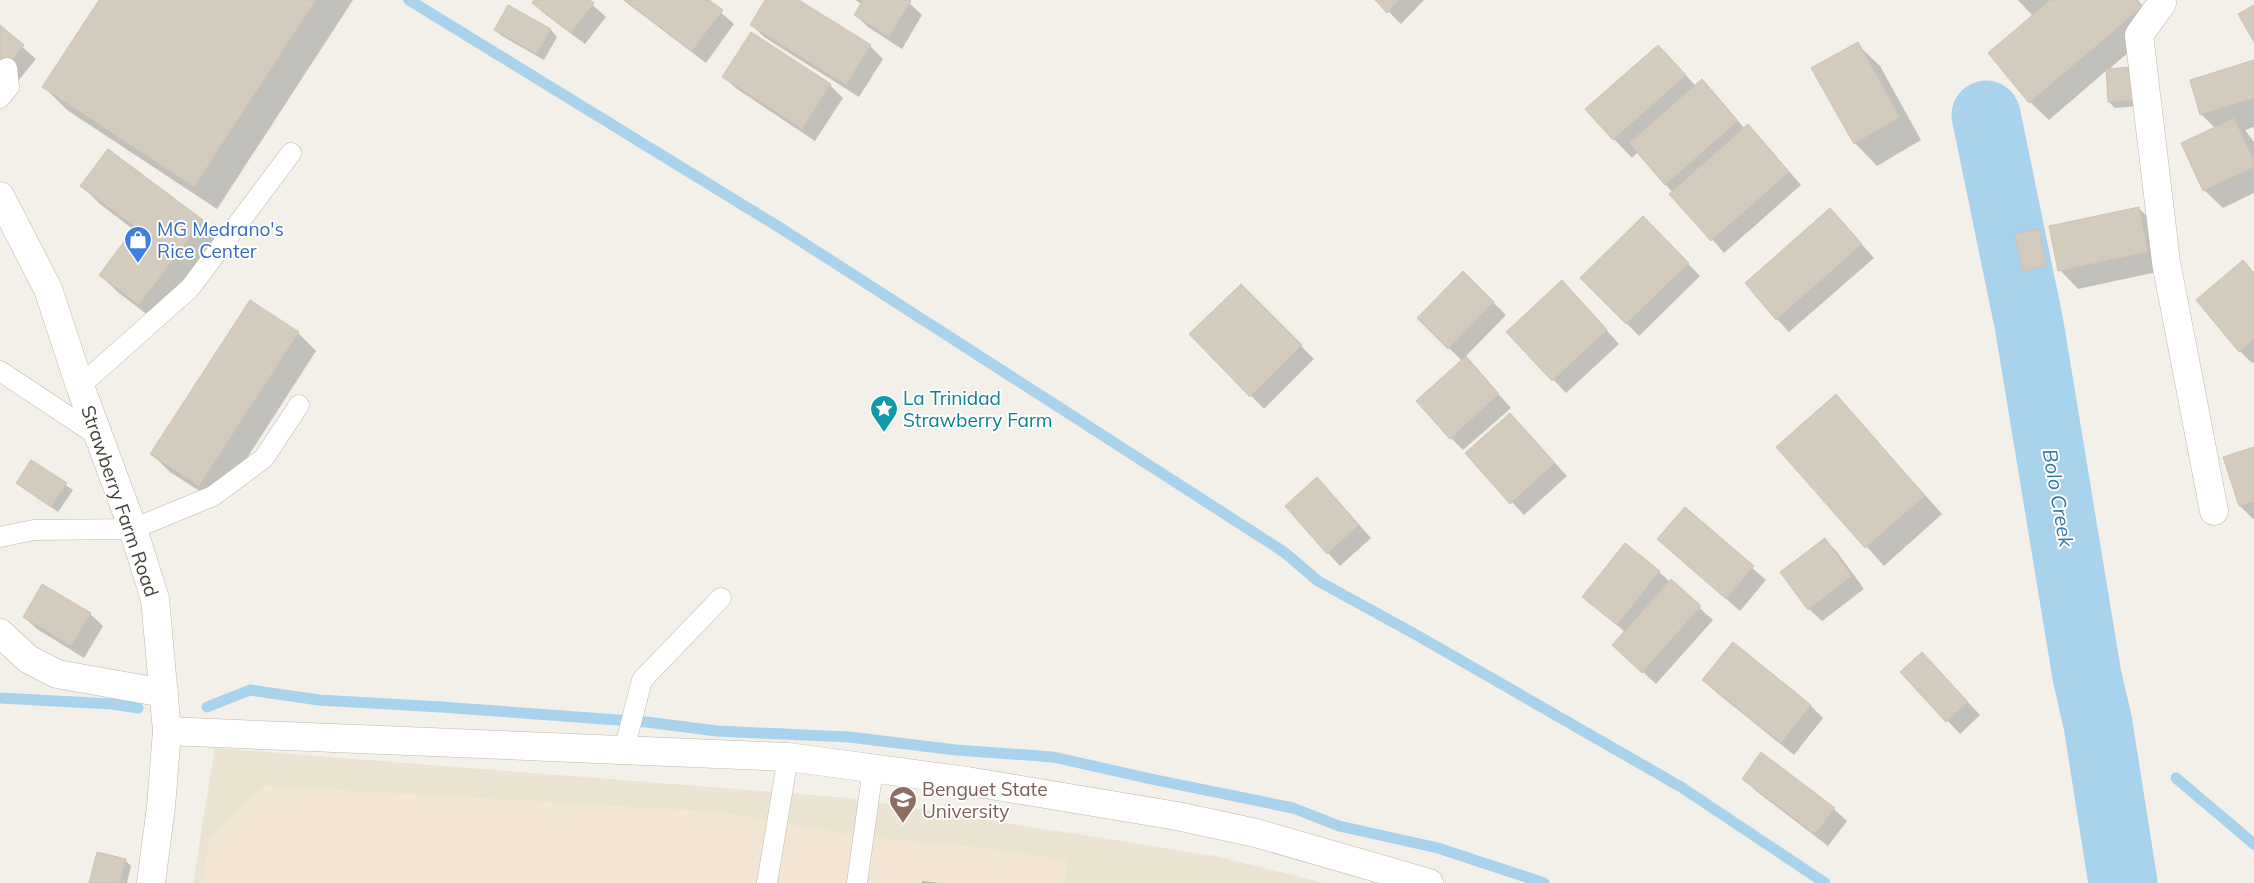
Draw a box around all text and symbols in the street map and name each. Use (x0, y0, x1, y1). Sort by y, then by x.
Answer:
place label: MG Medrano's Rice Center (157, 217, 284, 263)
shop icon: MG Medrano's Rice Center (123, 225, 153, 264)
place label: La Trinidad Strawberry Farm (903, 386, 1053, 432)
place icon: La Trinidad Strawberry Farm (869, 394, 899, 433)
street label: Strawberry Farm Road (76, 402, 164, 600)
water label: Bolo Creek (2038, 447, 2080, 550)
place label: Benguet State University (922, 777, 1048, 823)
school or university icon: Benguet State University (888, 785, 918, 824)

